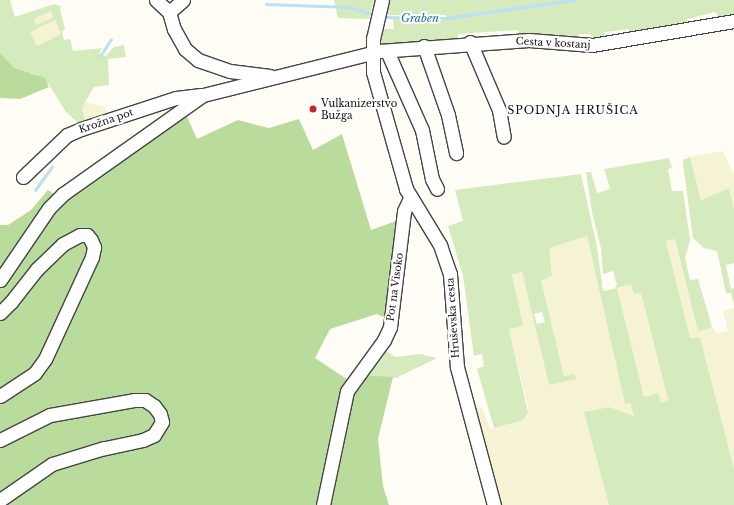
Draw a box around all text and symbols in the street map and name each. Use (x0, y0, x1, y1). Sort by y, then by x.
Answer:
water label: Graben (401, 11, 439, 25)
street label: Cesta v kostanj (515, 35, 591, 51)
place label: Vulkanizerstvo Bužga (321, 97, 397, 120)
district label: SPODNJA HRUŠICA (507, 103, 639, 117)
marker: Vulkanizerstvo Bužga (308, 104, 318, 114)
street label: Krožna pot (77, 106, 135, 136)
street label: Pot na Visoko (384, 252, 406, 322)
street label: Hruševska cesta (444, 277, 462, 359)

